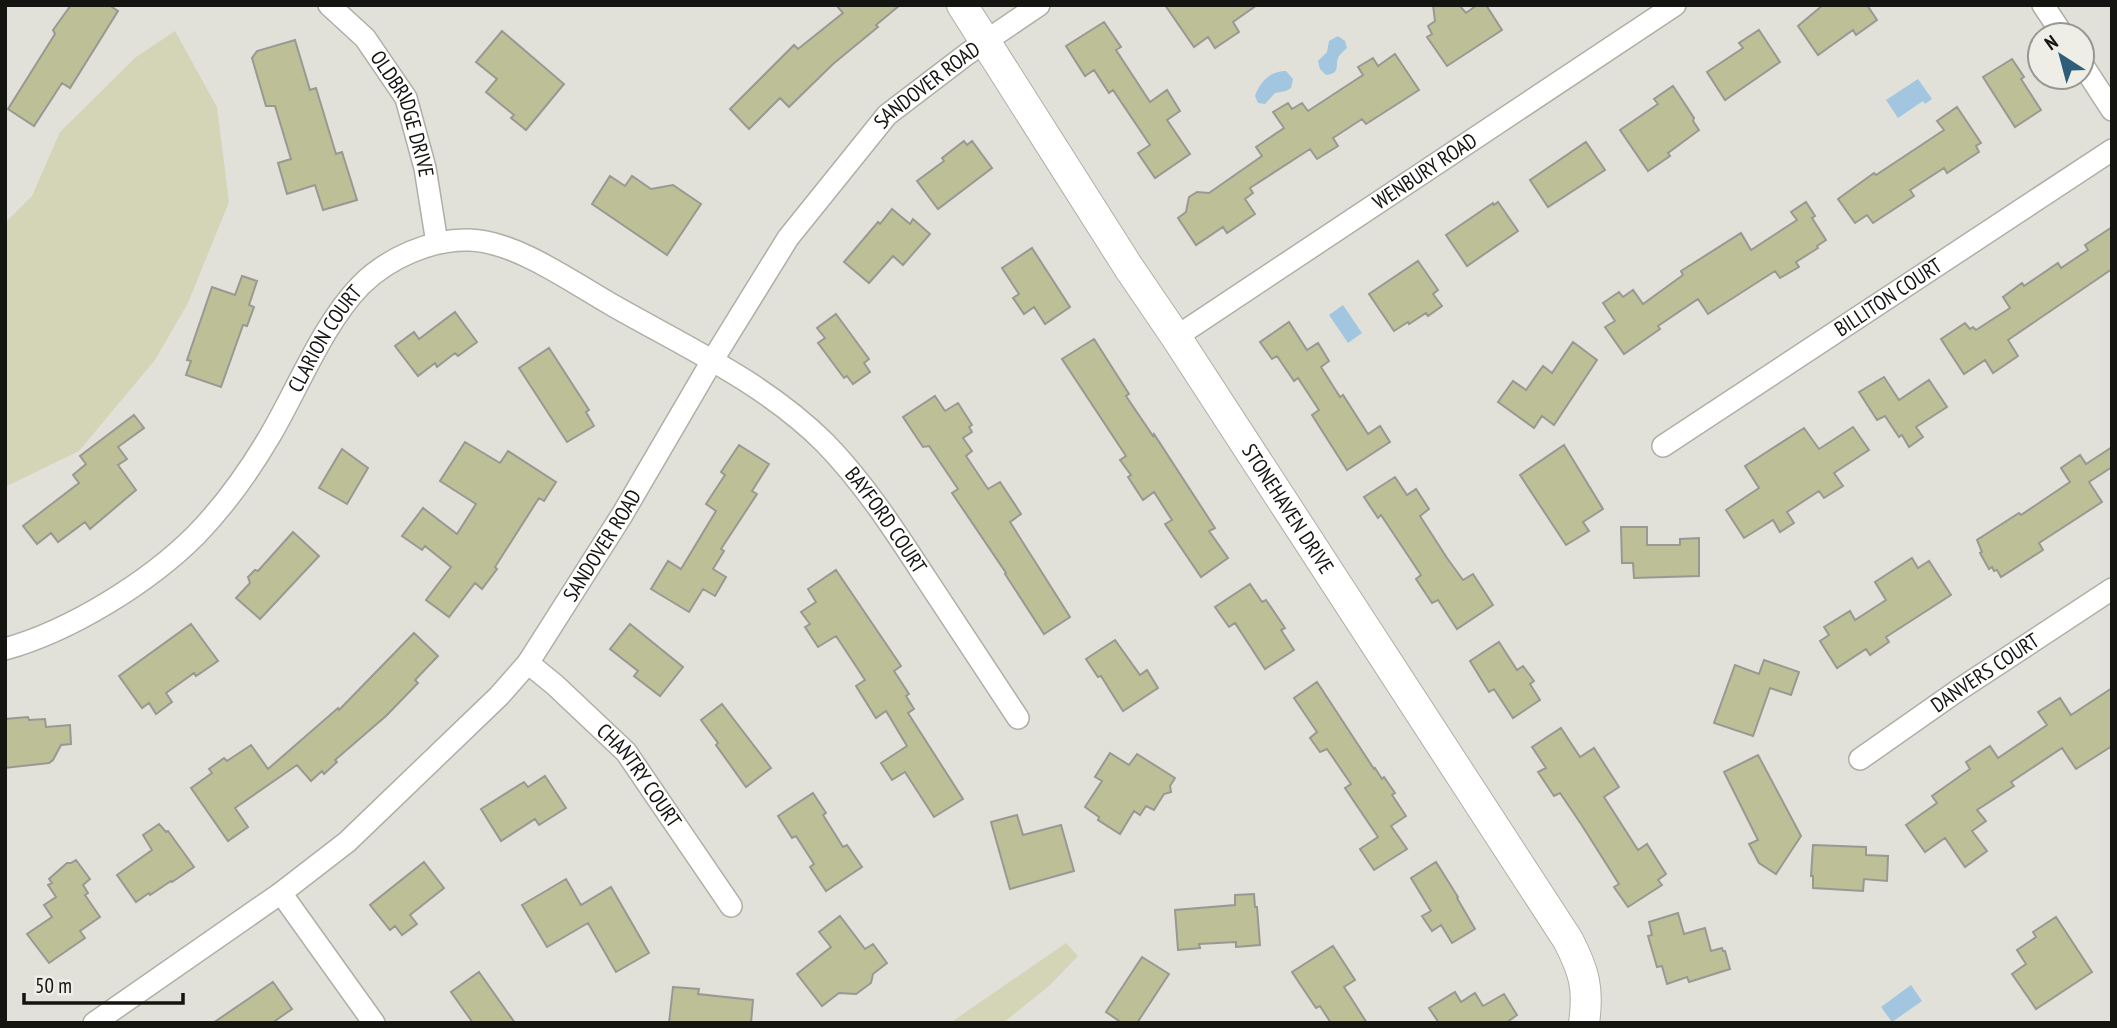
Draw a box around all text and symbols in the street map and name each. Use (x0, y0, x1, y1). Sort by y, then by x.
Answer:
north arrow (2026, 21, 2096, 91)
text: N (2040, 30, 2062, 55)
street label: SANDOVER ROAD (868, 35, 985, 134)
street label: OLDBRIDGE DRIVE (365, 45, 440, 179)
street label: WENBURY ROAD (1367, 127, 1482, 215)
street label: BILLITON COURT (1829, 251, 1948, 342)
street label: CLARION COURT (282, 279, 368, 397)
street label: STONEHAVEN DRIVE (1236, 439, 1340, 578)
street label: BAYFORD COURT (839, 461, 933, 579)
street label: SANDOVER ROAD (557, 484, 647, 606)
street label: DANVERS COURT (1926, 626, 2045, 718)
street label: CHANTRY COURT (591, 717, 688, 833)
scale bar (24, 962, 184, 1006)
text: 50 m (35, 972, 72, 999)

